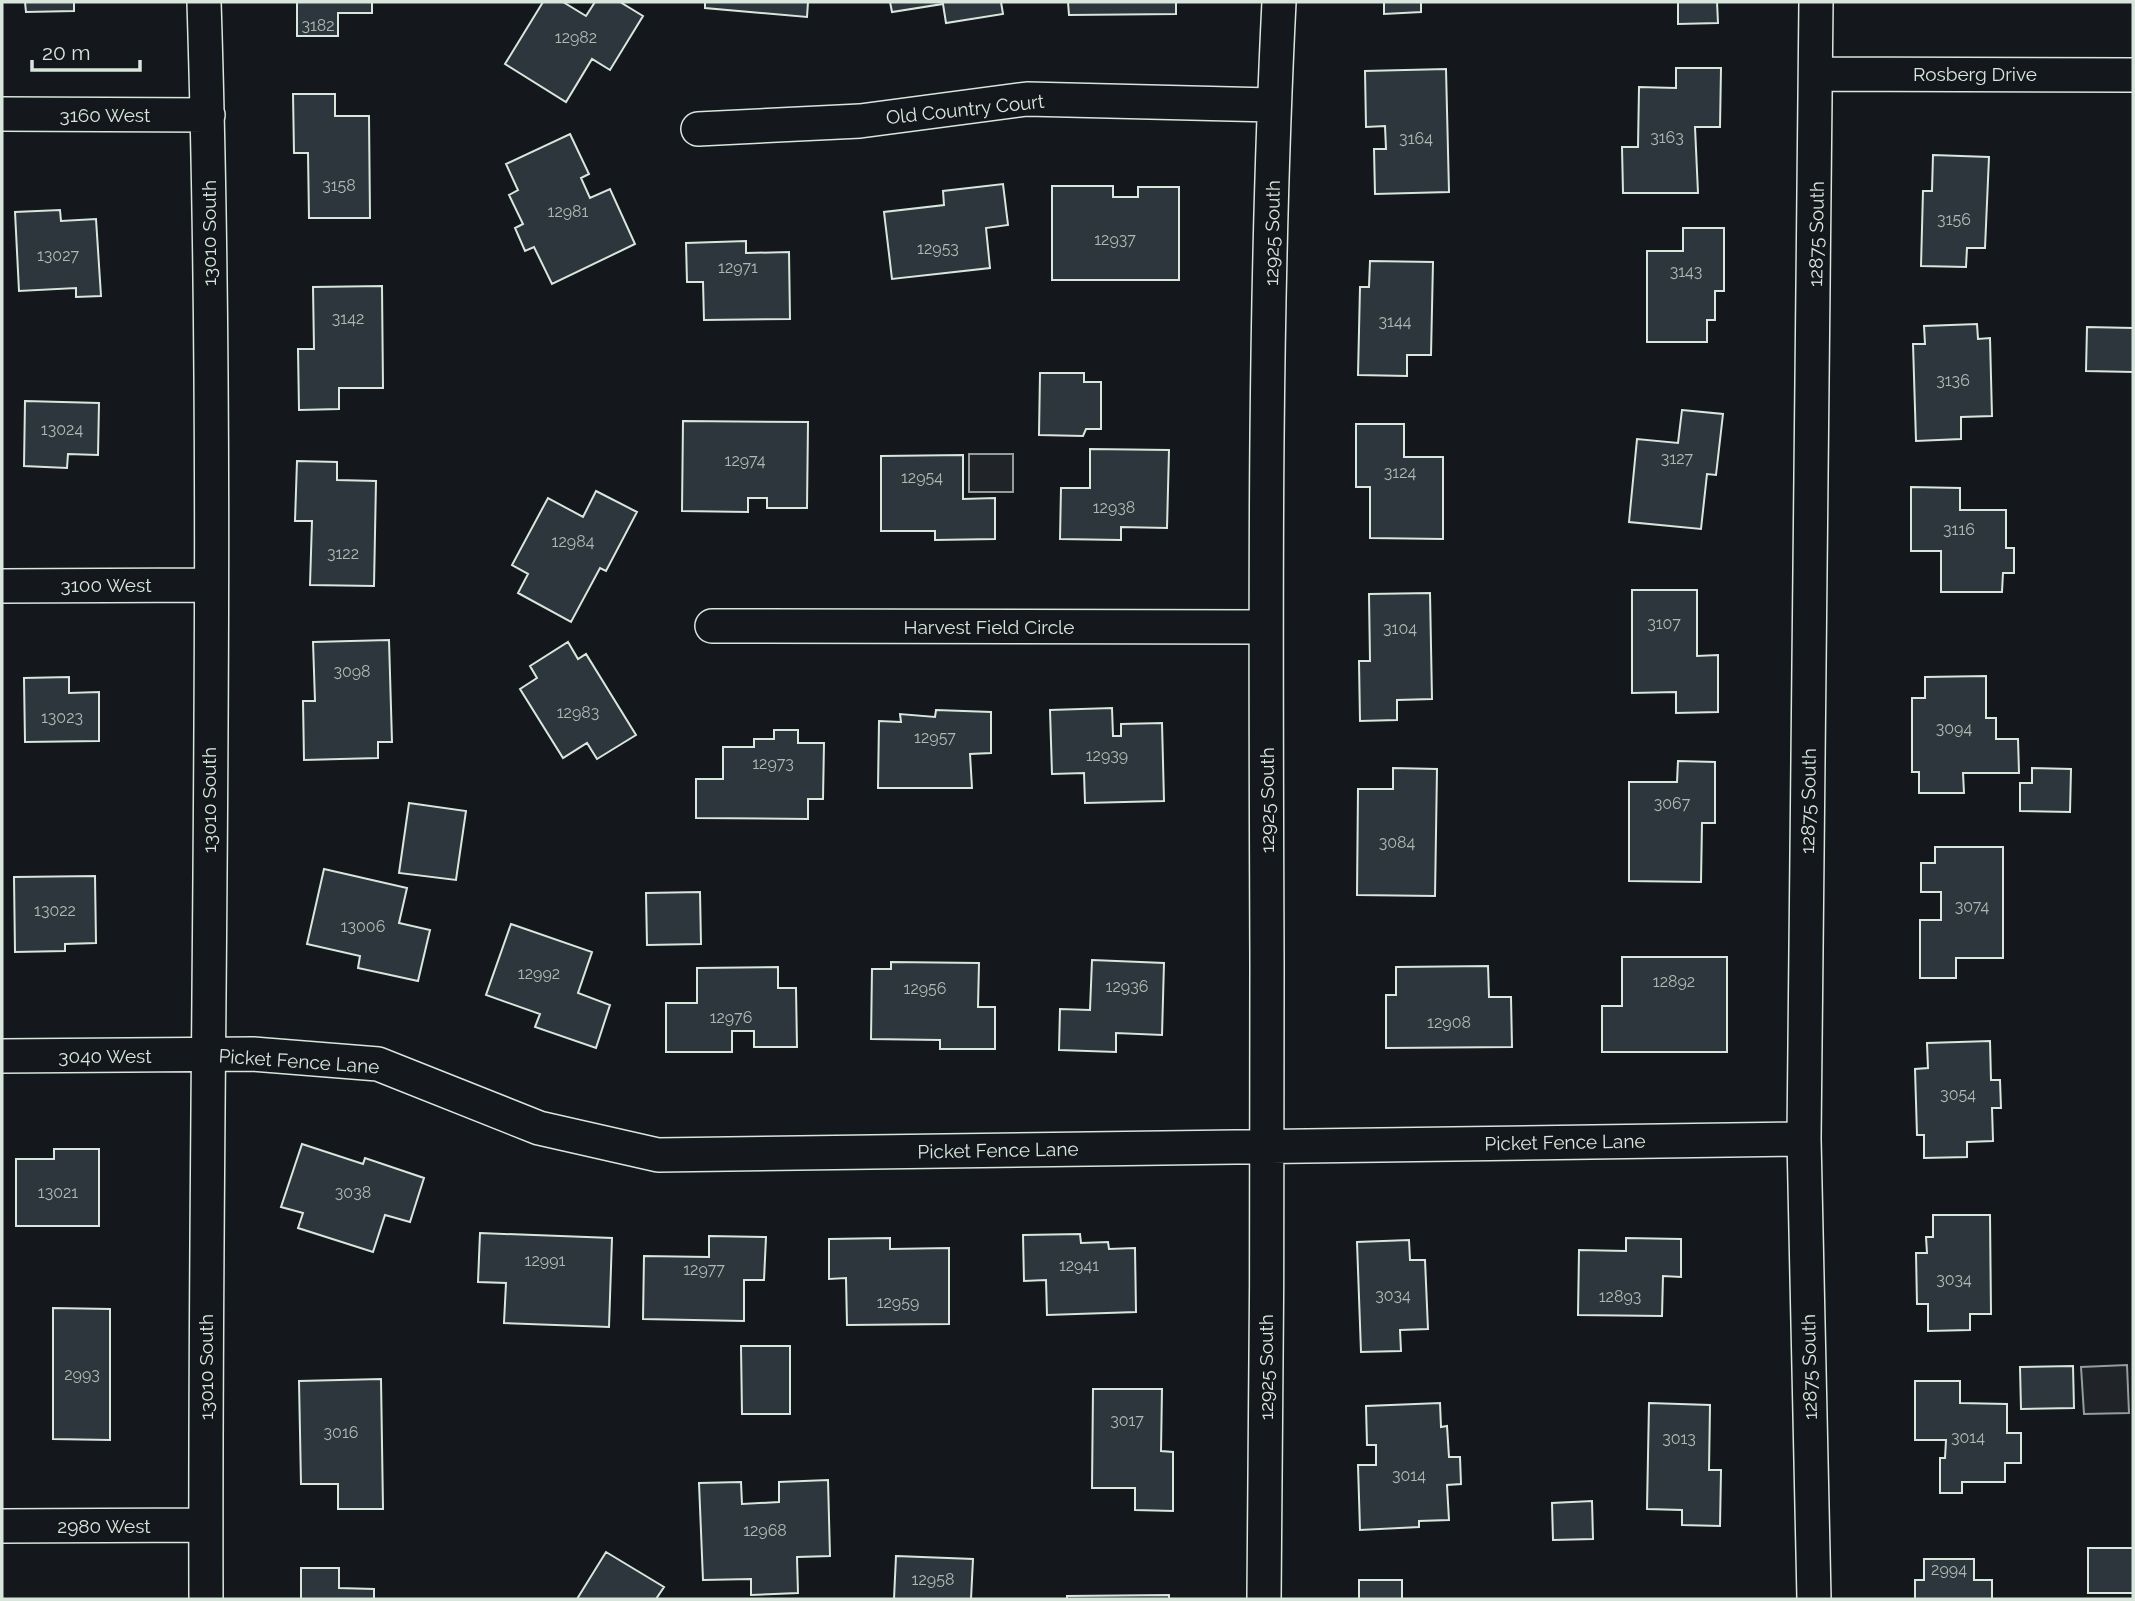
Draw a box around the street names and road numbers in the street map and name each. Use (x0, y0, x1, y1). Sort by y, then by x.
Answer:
street label: Rosberg Drive (1913, 63, 2037, 85)
street label: Old Country Court (885, 90, 1046, 128)
street label: 3160 West (60, 104, 151, 126)
street label: 13010 South (198, 180, 220, 286)
street label: 12925 South (1260, 180, 1284, 286)
street label: 12875 South (1804, 181, 1828, 287)
street label: 3100 West (60, 574, 152, 596)
street label: Harvest Field Circle (904, 616, 1074, 638)
street label: 13010 South (198, 747, 220, 853)
street label: 12925 South (1256, 747, 1278, 853)
street label: 12875 South (1796, 748, 1820, 854)
street label: Picket Fence Lane (218, 1044, 380, 1078)
street label: 3040 West (58, 1045, 152, 1067)
street label: Picket Fence Lane (1484, 1130, 1646, 1154)
street label: Picket Fence Lane (917, 1138, 1079, 1162)
street label: 13010 South (195, 1314, 217, 1420)
street label: 12925 South (1255, 1314, 1277, 1420)
street label: 12875 South (1797, 1314, 1821, 1420)
street label: 2980 West (57, 1515, 151, 1537)

